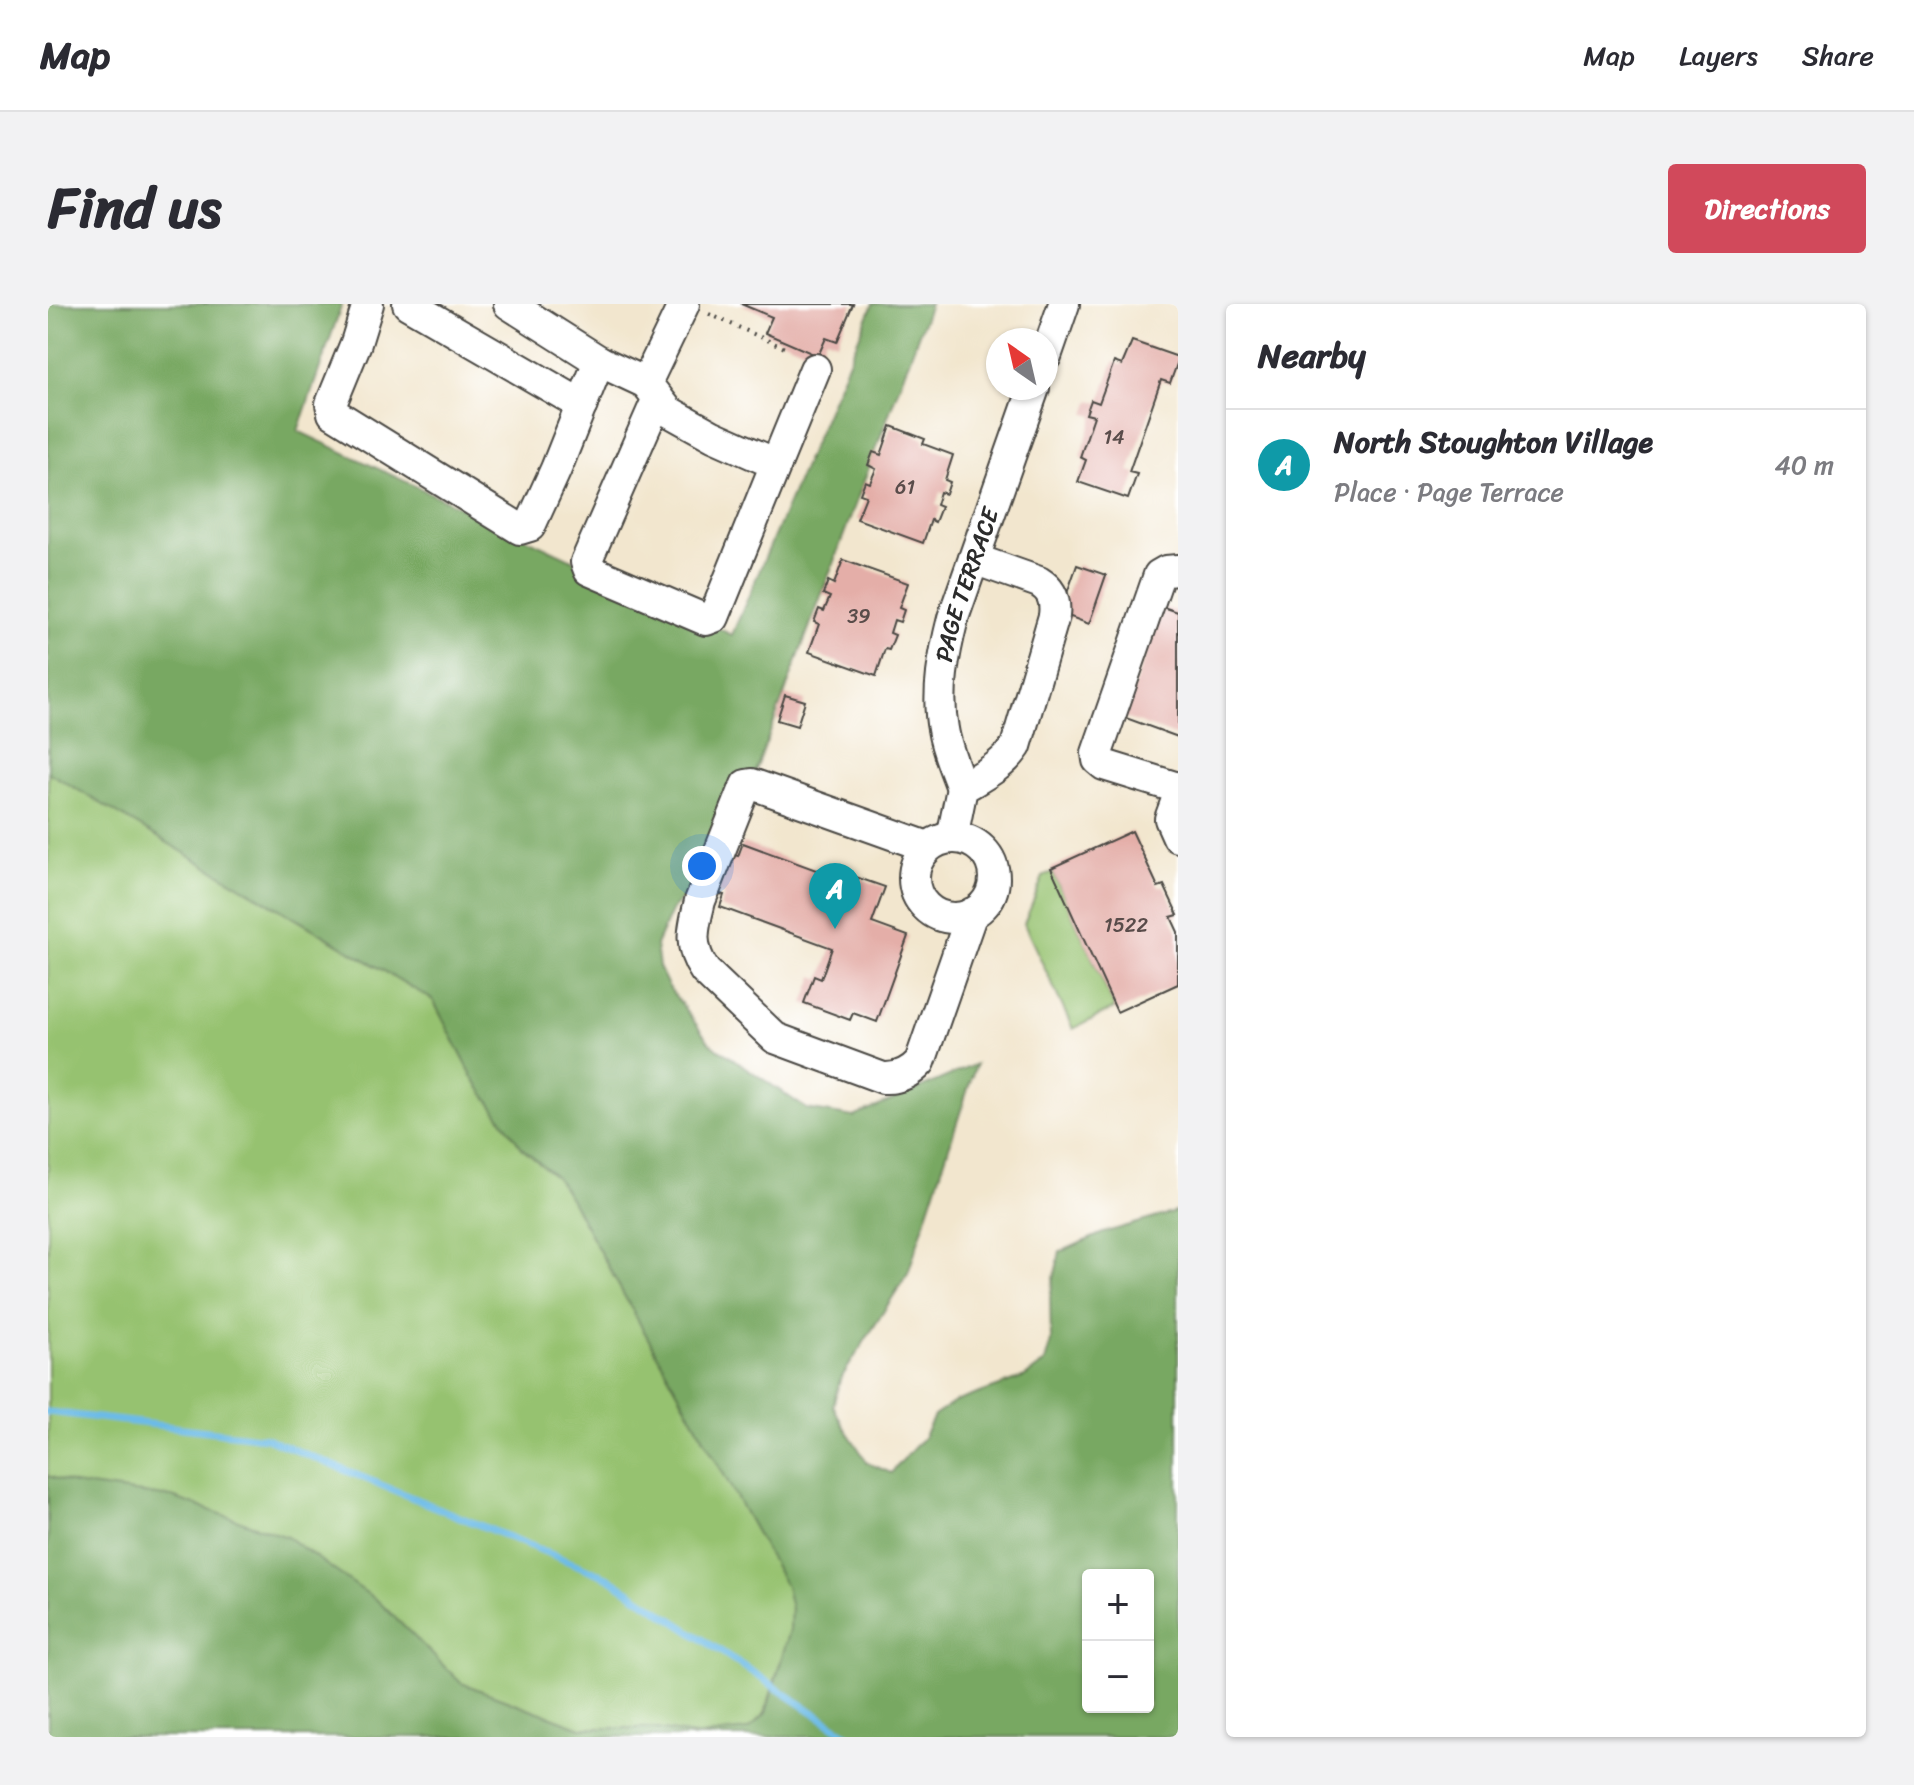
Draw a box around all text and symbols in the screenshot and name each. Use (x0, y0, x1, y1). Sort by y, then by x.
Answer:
text: Map (40, 22, 110, 89)
text: Map (1583, 31, 1635, 80)
text: Layers (1679, 31, 1758, 80)
text: Share (1802, 31, 1874, 80)
text: Find us (48, 159, 221, 258)
button: Directions (1668, 164, 1866, 253)
text: Nearby (1258, 326, 1366, 386)
north arrow (986, 328, 1058, 400)
text: North Stoughton Village (1334, 415, 1653, 469)
house number: 14 (1103, 420, 1125, 455)
text: A (1275, 442, 1293, 488)
text: 40 m (1775, 442, 1834, 488)
text: Place · Page Terrace (1334, 469, 1564, 515)
house number: 61 (895, 470, 915, 505)
street label: PAGE TERRACE (923, 500, 1012, 665)
house number: 39 (847, 599, 871, 634)
your location (682, 846, 722, 886)
pin: A (809, 863, 861, 929)
house number: 1522 (1104, 908, 1148, 943)
map controls (1082, 1569, 1154, 1713)
button: + (1082, 1569, 1154, 1641)
button: − (1082, 1641, 1154, 1713)

